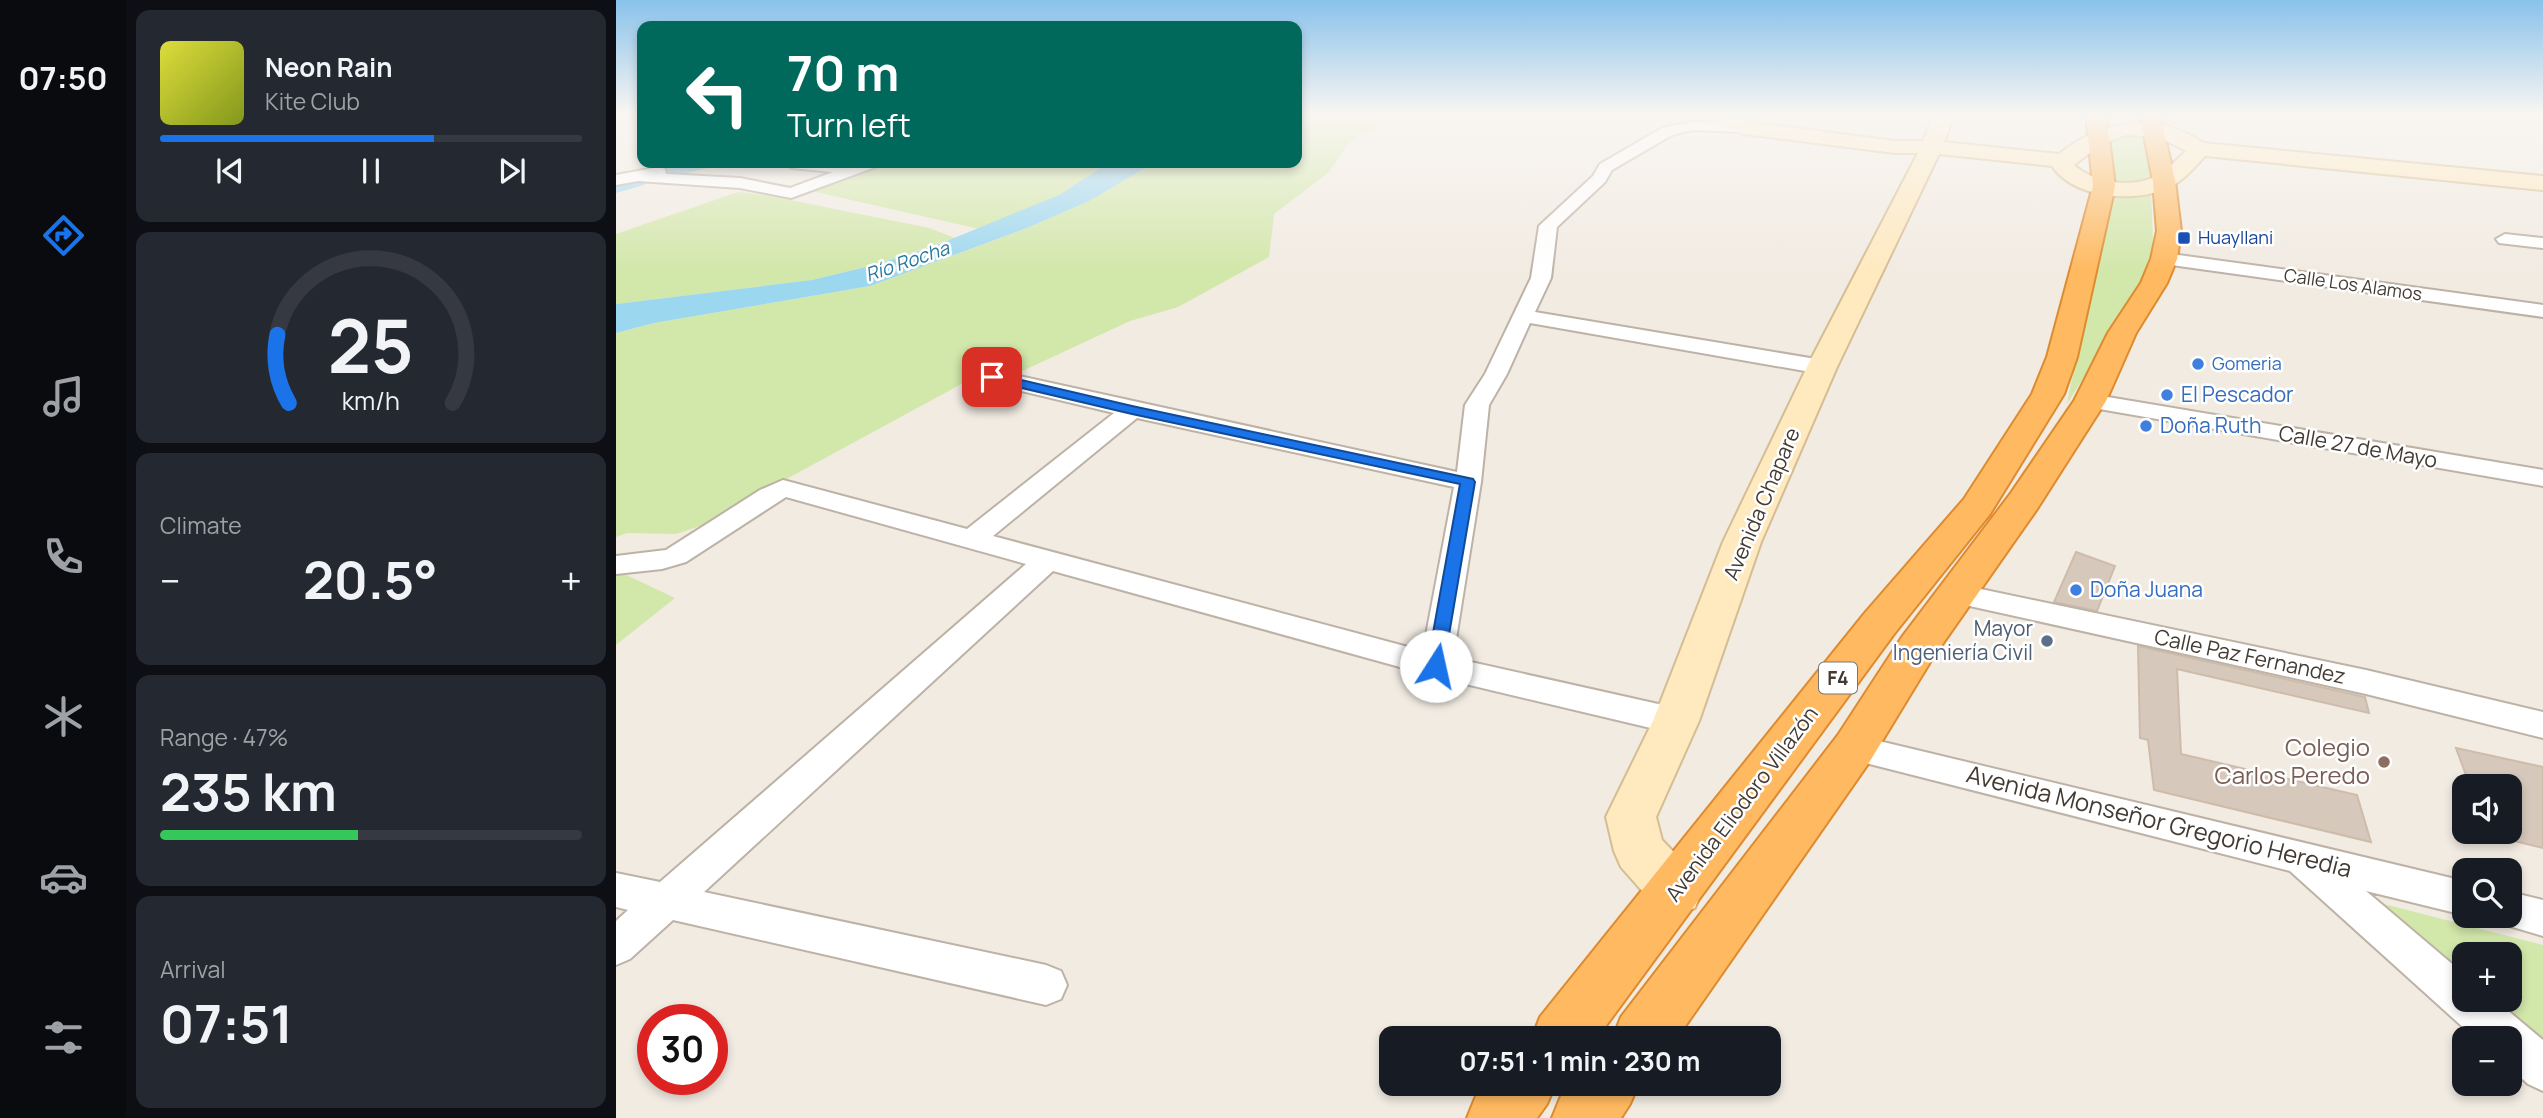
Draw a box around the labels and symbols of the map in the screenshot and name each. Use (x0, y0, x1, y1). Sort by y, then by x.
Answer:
place label: Huayllani (2198, 225, 2273, 249)
marker: Huayllani (2176, 230, 2192, 246)
water label: Río Rocha (862, 234, 954, 287)
street label: Calle Los Alamos (2283, 262, 2424, 306)
pin (962, 347, 1022, 407)
place label: Gomeria (2212, 351, 2282, 375)
marker: Gomeria (2190, 356, 2206, 372)
place label: El Pescador (2181, 380, 2294, 408)
marker: El Pescador (2159, 387, 2175, 403)
place label: Doña Ruth (2160, 411, 2261, 439)
marker: Doña Ruth (2138, 418, 2154, 434)
street label: Calle 27 de Mayo (2277, 418, 2440, 474)
street label: Avenida Chapare (1716, 423, 1806, 584)
place label: Doña Juana (2090, 575, 2203, 603)
marker: Doña Juana (2068, 582, 2084, 598)
place label: Mayor Ingeniería Civil (1893, 614, 2033, 666)
street label: Calle Paz Fernandez (2152, 622, 2348, 690)
position arrow (1399, 629, 1473, 703)
marker: Mayor Ingeniería Civil (2039, 633, 2055, 649)
road number: F4 (1819, 663, 1857, 694)
street label: Avenida Eliodoro Villazón (1659, 700, 1824, 907)
place label: Colegio Carlos Peredo (2214, 730, 2370, 791)
marker: Colegio Carlos Peredo (2376, 754, 2392, 770)
street label: Avenida Monseñor Gregorio Heredia (1963, 757, 2356, 884)
speed limit sign: 30 (637, 1004, 728, 1095)

